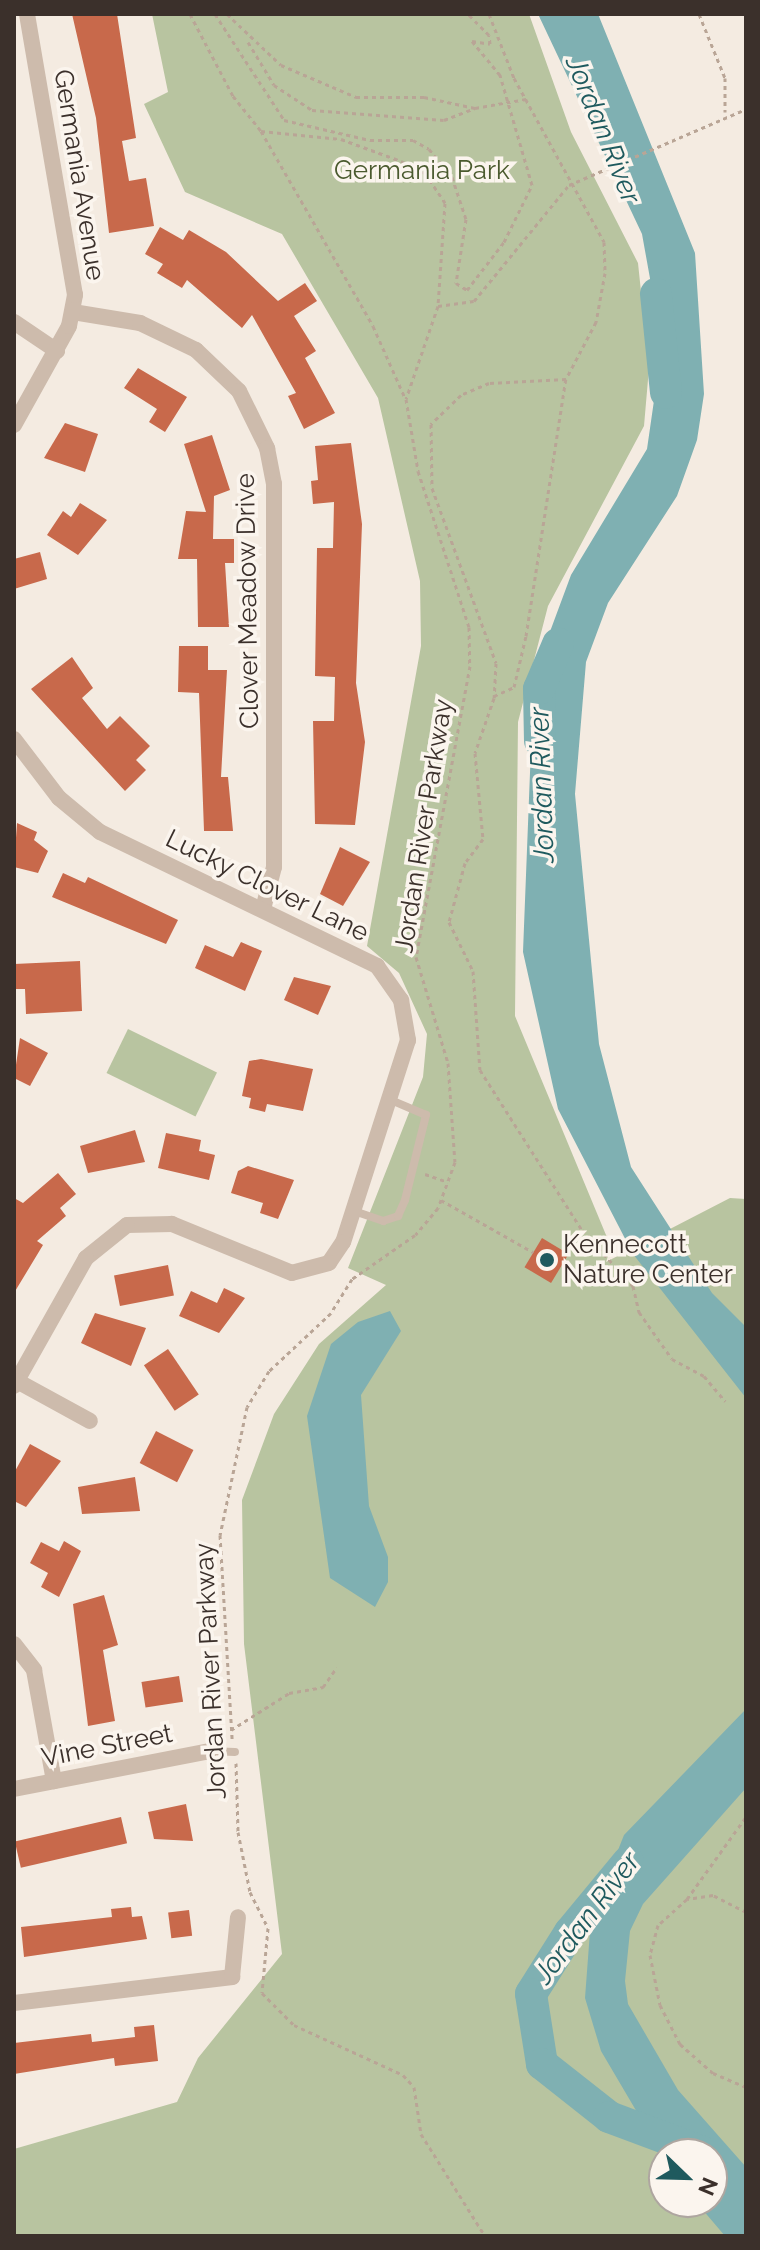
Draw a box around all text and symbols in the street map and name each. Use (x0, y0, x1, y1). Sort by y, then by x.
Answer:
water label: Jordan River (558, 51, 648, 209)
street label: Germania Avenue (47, 67, 111, 283)
park label: Germania Park (334, 155, 510, 187)
street label: Clover Meadow Drive (230, 472, 266, 730)
street label: Jordan River Parkway (388, 696, 460, 956)
water label: Jordan River (522, 707, 562, 863)
street label: Lucky Clover Lane (160, 823, 374, 949)
place label: Kennecott Nature Center (563, 1229, 733, 1290)
marker: Kennecott Nature Center (538, 1251, 556, 1269)
street label: Jordan River Parkway (189, 1542, 233, 1800)
street label: Vine Street (39, 1718, 175, 1774)
water label: Jordan River (527, 1846, 647, 1990)
north arrow (648, 2138, 728, 2218)
text: N (693, 2174, 724, 2199)

